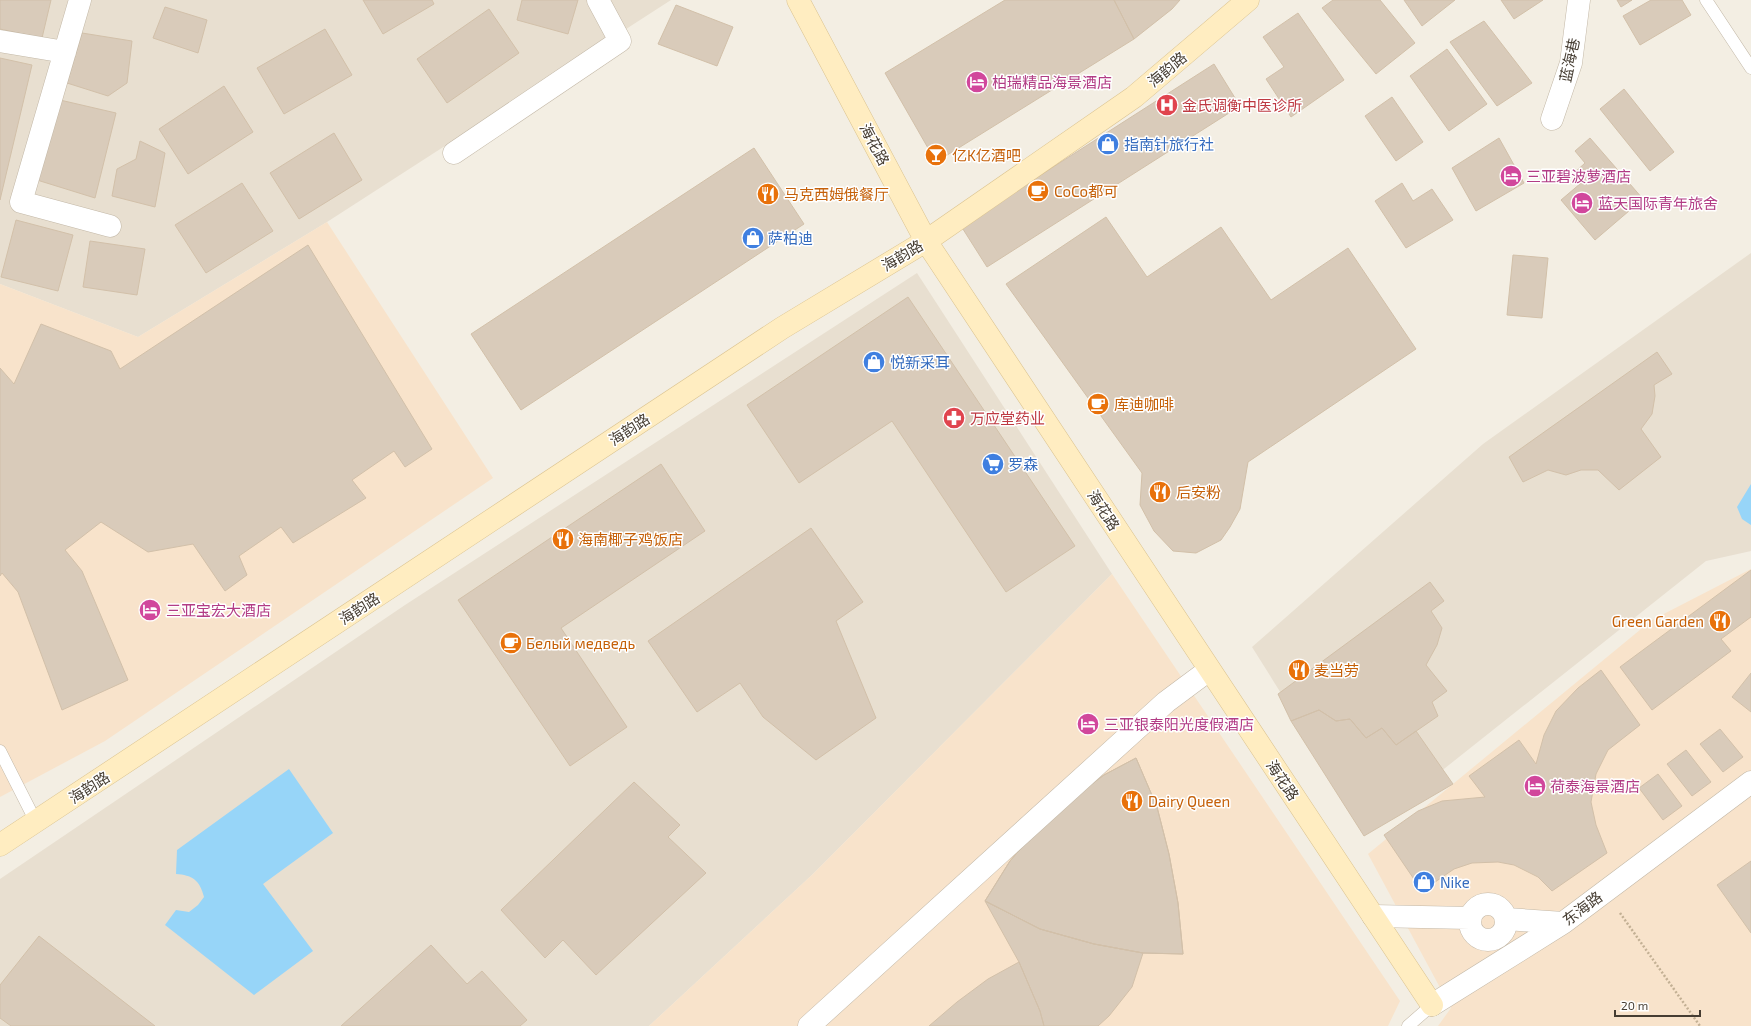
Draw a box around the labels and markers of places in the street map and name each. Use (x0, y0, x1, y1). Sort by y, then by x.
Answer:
hotel icon: 柏瑞精品海景酒店 (964, 69, 990, 95)
place label: 柏瑞精品海景酒店 (992, 73, 1112, 91)
hospital icon: 金氏调衡中医诊所 (1154, 92, 1180, 118)
place label: 金氏调衡中医诊所 (1182, 96, 1302, 114)
shop icon: 指南针旅行社 (1095, 131, 1121, 157)
place label: 指南针旅行社 (1124, 135, 1214, 153)
bar icon: 亿K亿酒吧 (923, 142, 949, 168)
place label: 亿K亿酒吧 (952, 146, 1021, 164)
hotel icon: 三亚碧波萝酒店 (1498, 163, 1524, 189)
place label: 三亚碧波萝酒店 (1526, 167, 1631, 185)
cafe icon: CoCo都可 (1025, 178, 1051, 204)
restaurant icon: 马克西姆俄餐厅 (755, 181, 781, 207)
place label: CoCo都可 (1054, 182, 1118, 200)
place label: 马克西姆俄餐厅 (784, 185, 889, 203)
hotel icon: 蓝天国际青年旅舍 (1569, 190, 1595, 216)
place label: 蓝天国际青年旅舍 (1598, 194, 1718, 212)
shop icon: 萨柏迪 (740, 225, 766, 251)
place label: 萨柏迪 (768, 229, 813, 247)
shop icon: 悦新采耳 (861, 349, 887, 375)
place label: 悦新采耳 (890, 353, 950, 371)
cafe icon: 库迪咖啡 (1085, 391, 1111, 417)
place label: 库迪咖啡 (1114, 395, 1174, 413)
pharmacy icon: 万应堂药业 (941, 405, 967, 431)
place label: 万应堂药业 (970, 409, 1045, 427)
supermarket icon: 罗森 (980, 451, 1006, 477)
place label: 罗森 (1008, 455, 1038, 473)
restaurant icon: 后安粉 (1147, 479, 1173, 505)
place label: 后安粉 (1176, 483, 1221, 501)
restaurant icon: 海南椰子鸡饭店 (550, 526, 576, 552)
place label: 海南椰子鸡饭店 (578, 530, 683, 548)
hotel icon: 三亚宝宏大酒店 (137, 597, 163, 623)
place label: 三亚宝宏大酒店 (166, 601, 271, 619)
restaurant icon: Green Garden (1707, 608, 1733, 634)
place label: Green Garden (1612, 612, 1704, 630)
cafe icon: Белый медведь (498, 630, 524, 656)
place label: Белый медведь (526, 634, 636, 652)
restaurant icon: 麦当劳 (1286, 657, 1312, 683)
place label: 麦当劳 (1314, 661, 1359, 679)
hotel icon: 三亚银泰阳光度假酒店 (1075, 711, 1101, 737)
place label: 三亚银泰阳光度假酒店 (1104, 715, 1254, 733)
hotel icon: 荷泰海景酒店 (1522, 773, 1548, 799)
place label: 荷泰海景酒店 (1550, 777, 1640, 795)
restaurant icon: Dairy Queen (1119, 788, 1145, 814)
place label: Dairy Queen (1148, 792, 1230, 811)
shop icon: Nike (1411, 869, 1437, 895)
place label: Nike (1440, 873, 1470, 891)

